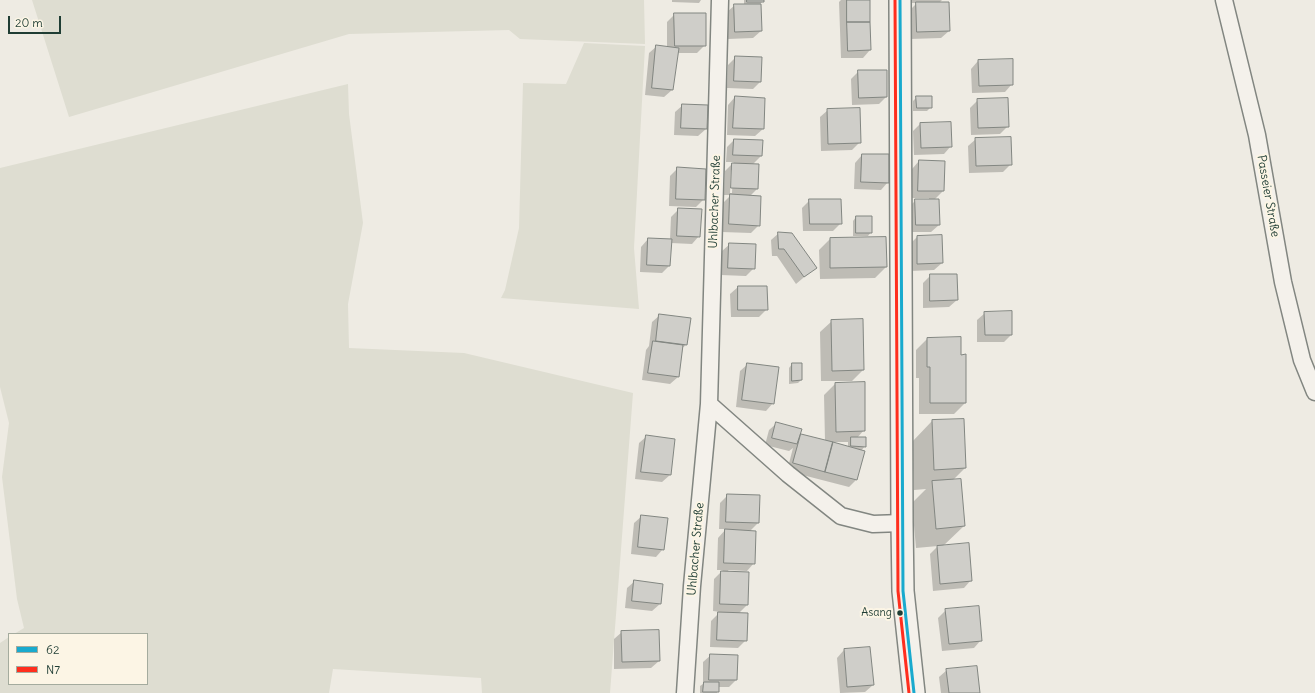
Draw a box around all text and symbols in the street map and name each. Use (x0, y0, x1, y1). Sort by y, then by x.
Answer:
scale bar (10, 8, 63, 34)
text: 20 m (15, 15, 43, 30)
street label: Passeier Straße (1254, 154, 1282, 238)
street label: Uhlbacher Straße (706, 155, 724, 249)
street label: Uhlbacher Straße (685, 502, 707, 596)
place label: Asang (861, 606, 892, 620)
marker: Asang (895, 608, 905, 618)
legend (8, 633, 148, 685)
text: 62 (46, 642, 60, 657)
text: N7 (46, 662, 60, 677)

